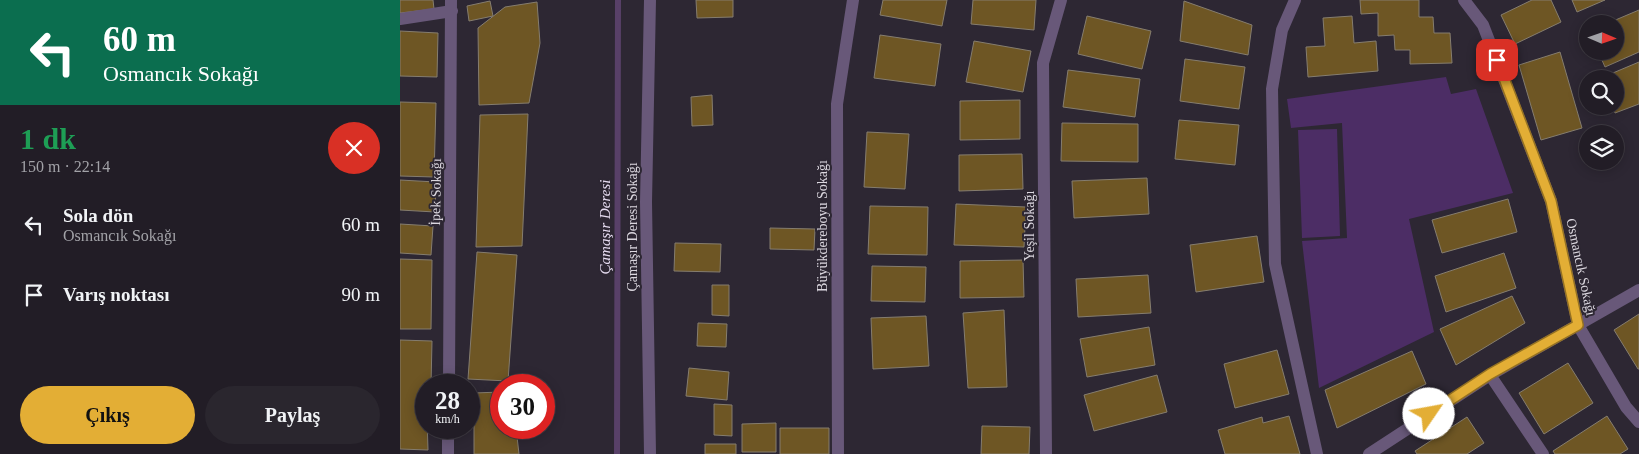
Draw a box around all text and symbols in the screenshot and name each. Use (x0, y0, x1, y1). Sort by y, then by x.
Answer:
north arrow (1579, 15, 1624, 60)
map controls (1579, 15, 1624, 170)
icon: left (20, 20, 85, 85)
text: 60 m (103, 20, 176, 59)
pin (1476, 39, 1518, 81)
icon: arrive (1483, 46, 1511, 74)
text: Osmancık Sokağı (103, 61, 259, 86)
button: search (1579, 70, 1624, 115)
text: 1 dk (20, 122, 76, 155)
button: close (328, 122, 380, 174)
button: layers (1579, 125, 1624, 170)
text: 150 m · 22:14 (20, 158, 110, 175)
street label: İpek Sokağı (428, 158, 444, 226)
street label: Büyükdereboyu Sokağı (815, 160, 830, 292)
street label: Çamaşır Deresi Sokağı (625, 162, 640, 292)
water label: Çamaşır Deresi (597, 180, 613, 274)
street label: Yeşil Sokağı (1022, 191, 1037, 261)
text: Sola dön (63, 205, 133, 226)
icon: left (20, 211, 48, 239)
text: 60 m (341, 214, 380, 235)
street label: Osmancık Sokağı (1563, 217, 1599, 317)
text: Osmancık Sokağı (63, 227, 176, 244)
icon: arrive (20, 281, 48, 309)
text: Varış noktası (63, 284, 169, 305)
text: 90 m (341, 284, 380, 305)
speed limit sign: 30 (490, 374, 555, 439)
button: Çıkış (20, 386, 195, 444)
button: Paylaş (205, 386, 380, 444)
text: 28 (435, 387, 460, 414)
position arrow (1402, 387, 1454, 439)
text: km/h (435, 412, 460, 426)

